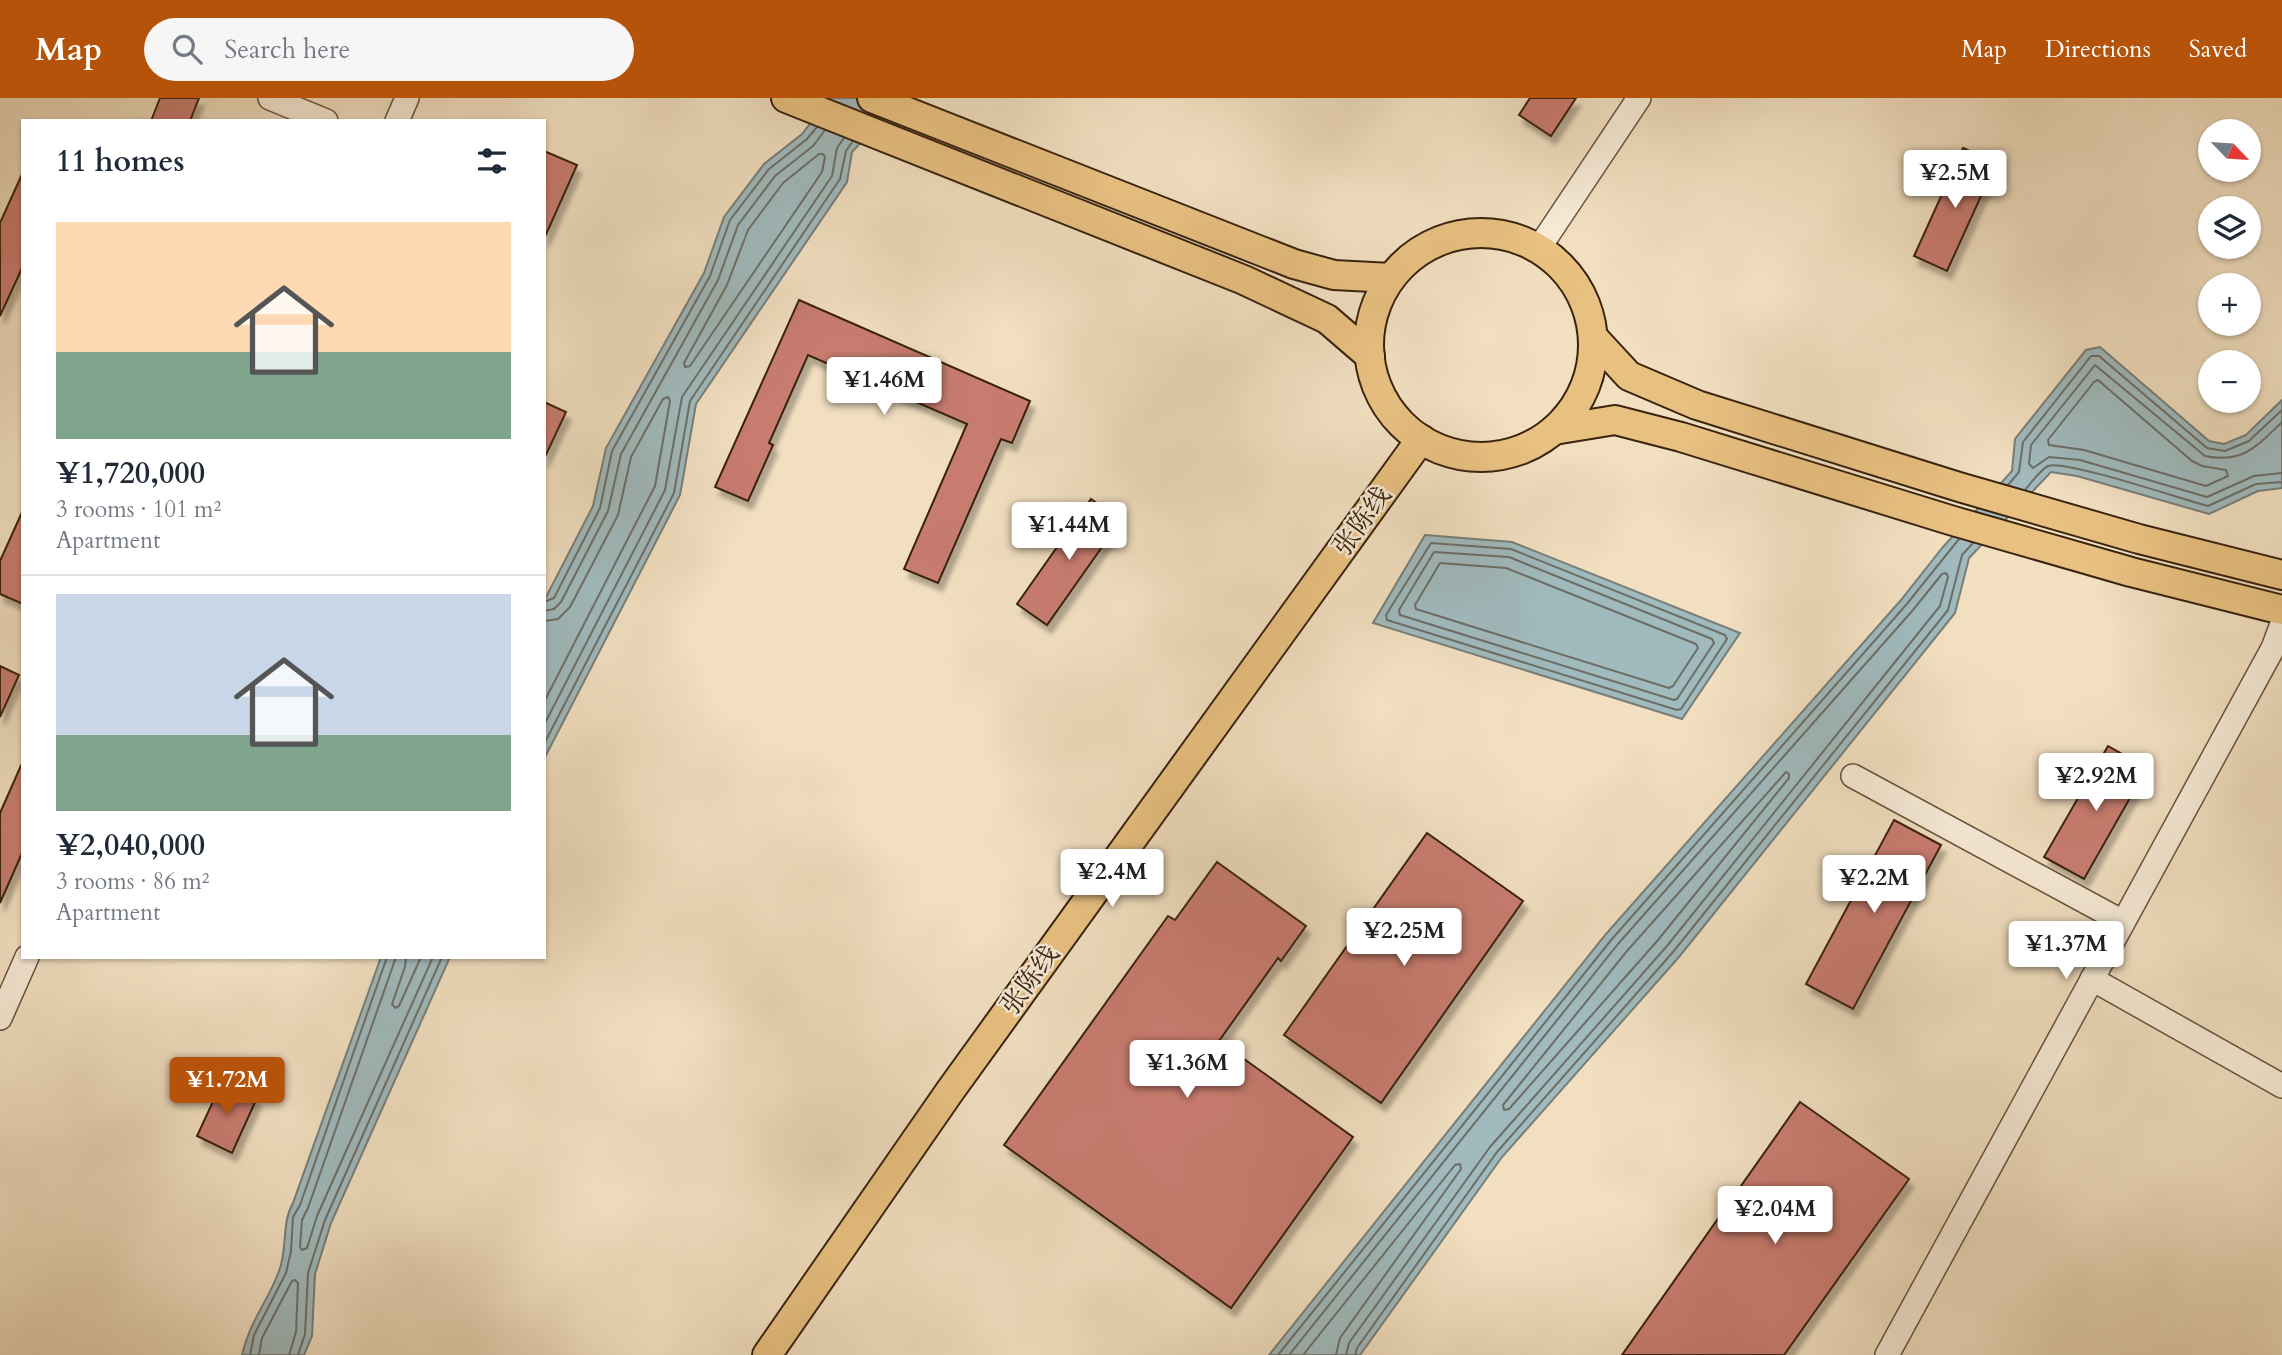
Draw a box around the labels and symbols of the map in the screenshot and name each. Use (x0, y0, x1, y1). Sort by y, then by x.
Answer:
north arrow (2198, 119, 2261, 182)
pin: ¥2.5M (1906, 150, 2004, 210)
pin: ¥1.46M (827, 358, 941, 417)
street label: 张陈线 (1325, 479, 1399, 563)
pin: ¥1.44M (1012, 503, 1126, 562)
pin: ¥2.92M (2039, 754, 2153, 813)
pin: ¥2.4M (1063, 850, 1161, 909)
pin: ¥2.2M (1825, 856, 1923, 915)
pin: ¥2.25M (1347, 908, 1461, 968)
pin: ¥1.37M (2009, 922, 2123, 981)
street label: 张陈线 (993, 938, 1067, 1022)
pin: ¥1.36M (1130, 1040, 1244, 1100)
pin: ¥1.72M (170, 1058, 284, 1117)
pin: ¥2.04M (1718, 1186, 1832, 1246)

